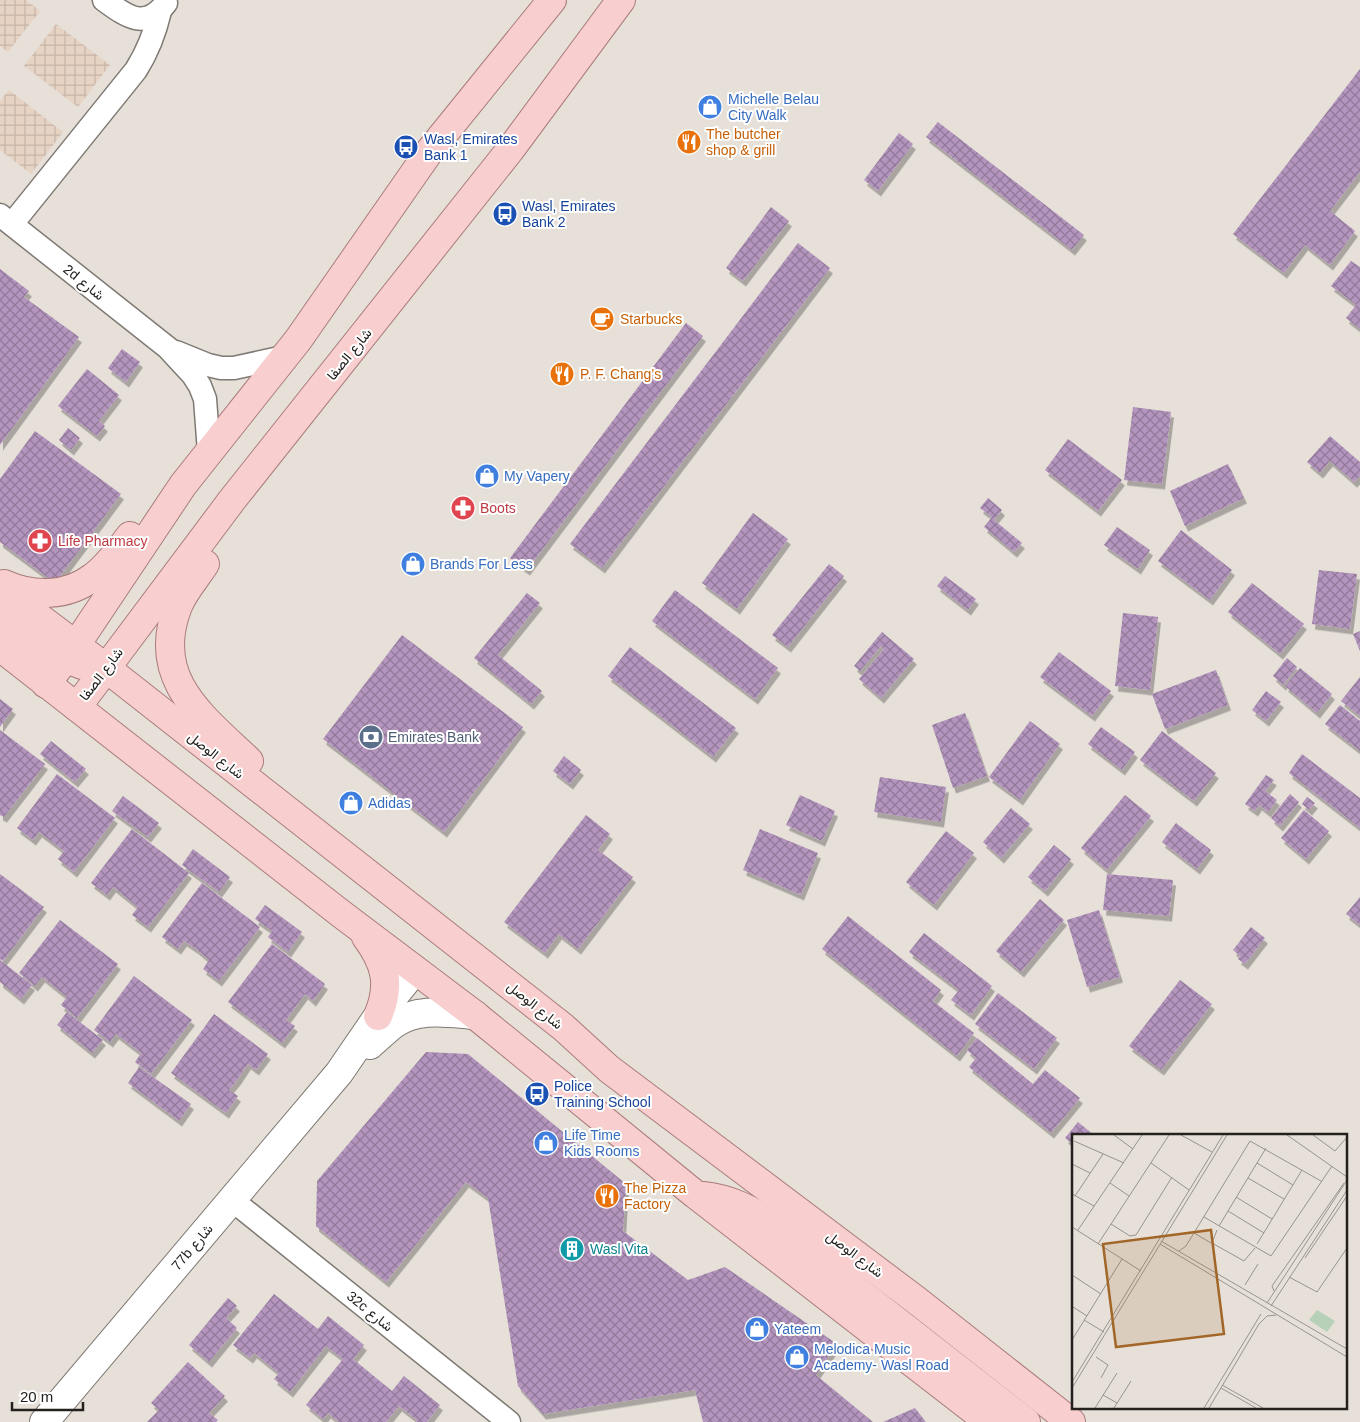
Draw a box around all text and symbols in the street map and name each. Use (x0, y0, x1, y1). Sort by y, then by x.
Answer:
place label: Michelle Belau City Walk (728, 91, 819, 123)
shop icon: Michelle Belau City Walk (697, 94, 723, 120)
place label: The butcher shop & grill (706, 126, 781, 158)
restaurant icon: The butcher shop & grill (676, 129, 702, 155)
place label: Wasl, Emirates Bank 1 (424, 131, 518, 163)
bus stop icon: Wasl, Emirates Bank 1 (393, 134, 419, 160)
place label: Wasl, Emirates Bank 2 (522, 198, 616, 230)
bus stop icon: Wasl, Emirates Bank 2 (492, 201, 518, 227)
street label: 2d شارع (59, 261, 108, 306)
cafe icon: Starbucks (589, 306, 615, 332)
place label: Starbucks (620, 311, 682, 327)
street label: شارع الصفا (323, 325, 377, 385)
restaurant icon: P. F. Chang’s (549, 361, 575, 387)
place label: P. F. Chang’s (580, 366, 661, 382)
shop icon: My Vapery (474, 463, 500, 489)
place label: My Vapery (504, 468, 570, 484)
pharmacy icon: Boots (450, 495, 476, 521)
place label: Boots (480, 500, 516, 516)
pharmacy icon: Life Pharmacy (27, 528, 53, 554)
place label: Life Pharmacy (58, 533, 147, 549)
shop icon: Brands For Less (400, 551, 426, 577)
place label: Brands For Less (430, 556, 533, 572)
street label: شارع الصفا (76, 644, 128, 705)
bank icon: Emirates Bank (358, 724, 384, 750)
street label: شارع الوصل (183, 728, 247, 784)
place label: Emirates Bank (388, 729, 480, 745)
shop icon: Adidas (338, 790, 364, 816)
place label: Adidas (368, 795, 411, 811)
street label: شارع الوصل (502, 978, 566, 1035)
place label: Police Training School (554, 1078, 651, 1110)
bus stop icon: Police Training School (524, 1081, 550, 1107)
place label: Life Time Kids Rooms (564, 1127, 639, 1159)
shop icon: Life Time Kids Rooms (533, 1130, 559, 1156)
inset map (1072, 1134, 1348, 1410)
place label: The Pizza Factory (624, 1180, 686, 1212)
restaurant icon: The Pizza Factory (594, 1183, 620, 1209)
street label: 77b شارع (168, 1221, 218, 1275)
street label: شارع الوصل (822, 1228, 886, 1283)
building icon: Wasl Vita (559, 1236, 585, 1262)
place label: Wasl Vita (590, 1241, 649, 1257)
street label: 32c شارع (342, 1288, 396, 1337)
shop icon: Yateem (744, 1316, 770, 1342)
place label: Yateem (774, 1321, 821, 1337)
place label: Melodica Music Academy- Wasl Road (814, 1341, 949, 1373)
shop icon: Melodica Music Academy- Wasl Road (784, 1344, 810, 1370)
scale bar (12, 1380, 84, 1412)
text: 20 m (20, 1388, 53, 1405)

